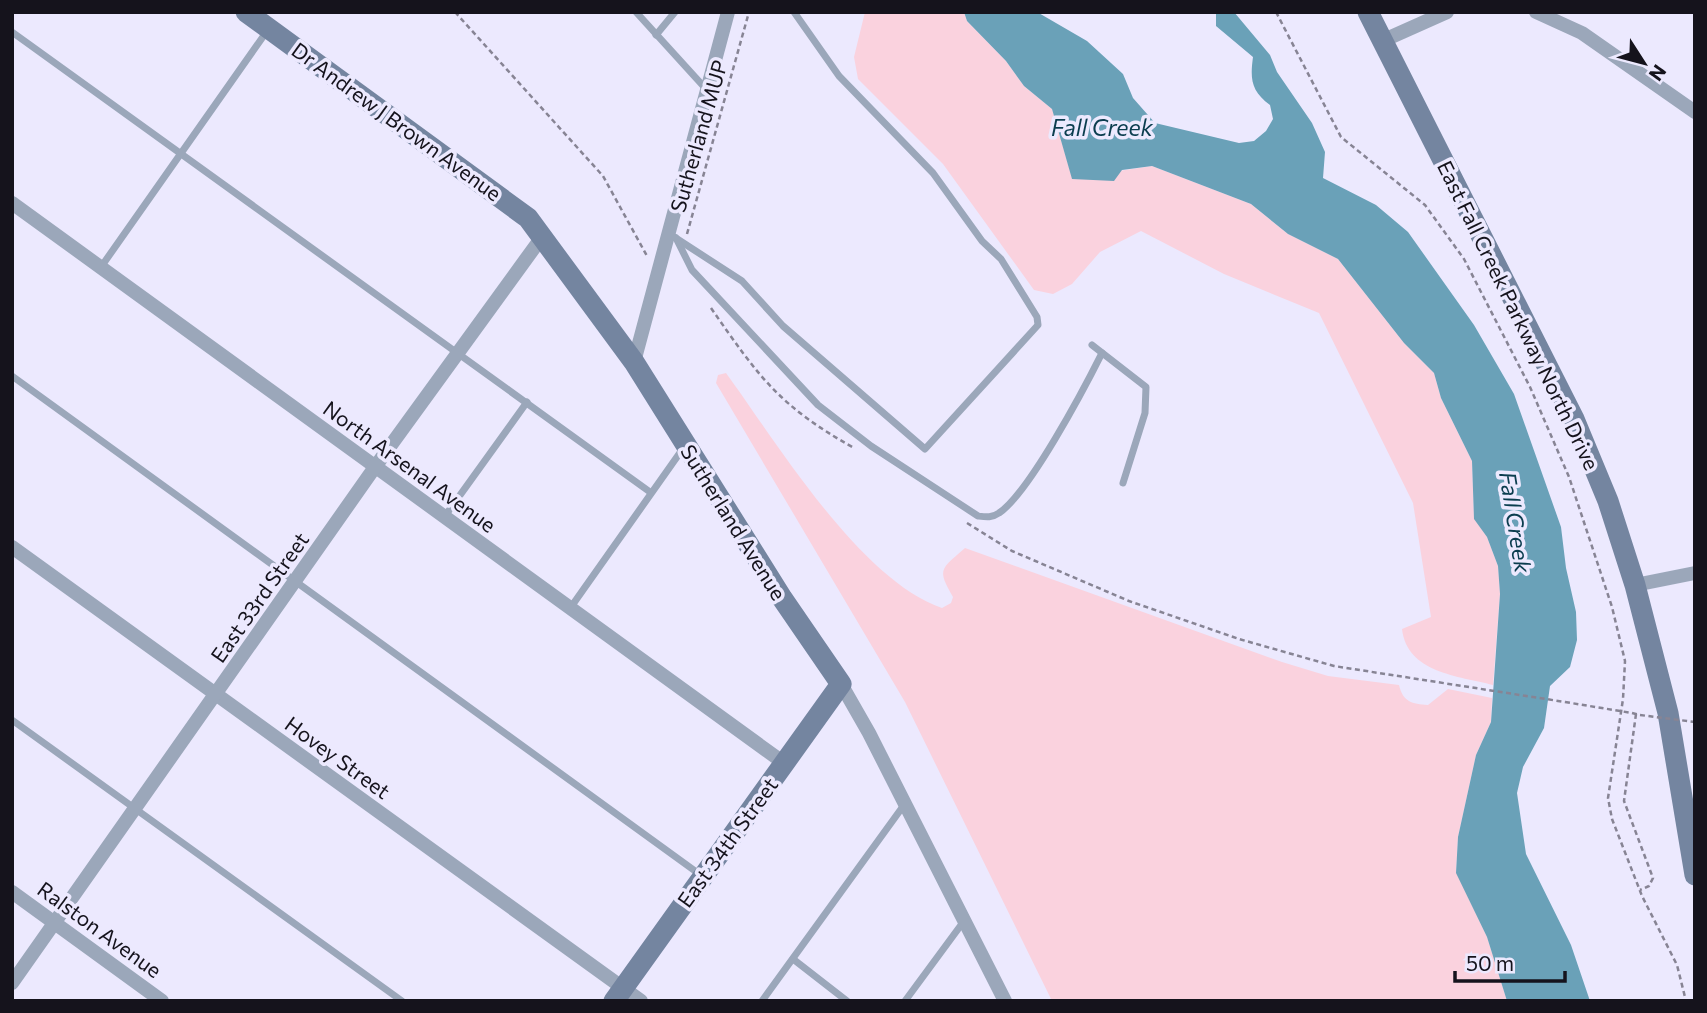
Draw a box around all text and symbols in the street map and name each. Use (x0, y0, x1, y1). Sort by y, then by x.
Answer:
north arrow (1609, 28, 1679, 98)
street label: Dr Andrew J Brown Avenue (287, 37, 507, 205)
street label: Sutherland MUP (664, 57, 732, 215)
text: N (1645, 61, 1672, 86)
water label: Fall Creek (1051, 113, 1154, 141)
street label: East Fall Creek Parkway North Drive (1433, 156, 1605, 474)
street label: North Arsenal Avenue (319, 395, 501, 537)
street label: Sutherland Avenue (676, 440, 792, 604)
water label: Fall Creek (1494, 469, 1538, 575)
street label: East 33rd Street (205, 527, 313, 667)
street label: Hovey Street (281, 711, 395, 803)
street label: East 34th Street (672, 772, 782, 912)
street label: Ralston Avenue (33, 876, 167, 982)
scale bar (1455, 940, 1565, 984)
text: 50 m (1466, 950, 1514, 975)

